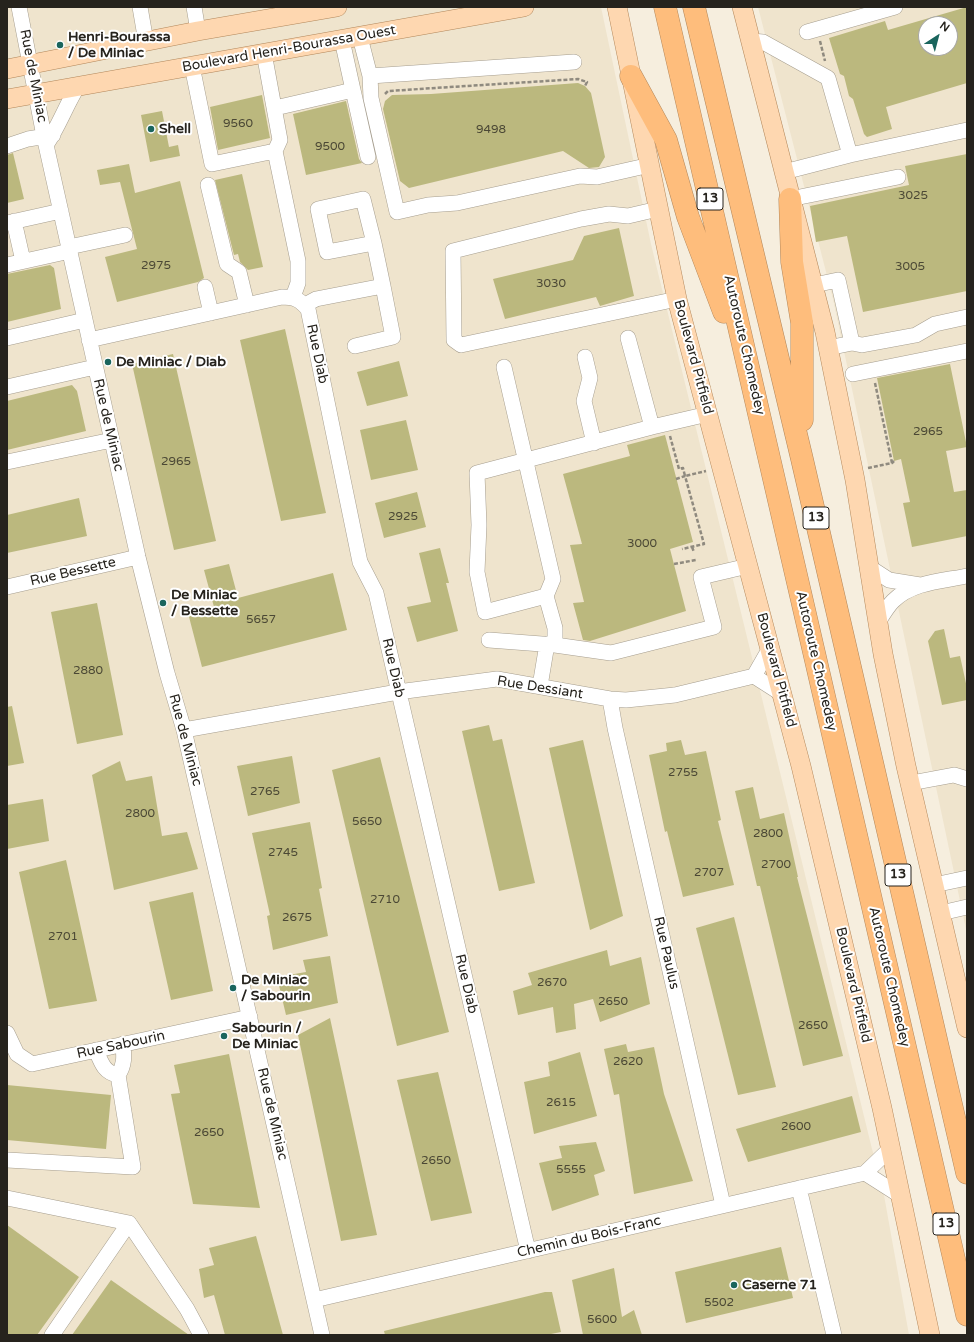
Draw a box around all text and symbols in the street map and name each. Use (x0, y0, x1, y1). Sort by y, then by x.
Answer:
north arrow (918, 16, 958, 56)
text: N (937, 19, 952, 35)
street label: Boulevard Henri-Bourassa Ouest (181, 22, 397, 76)
street label: Rue de Miniac (16, 28, 50, 124)
place label: Henri-Bourassa / De Miniac (68, 29, 171, 62)
marker: Henri-Bourassa / De Miniac (55, 40, 65, 50)
house number: 9560 (223, 117, 253, 131)
place label: Shell (159, 121, 191, 137)
house number: 9498 (476, 123, 506, 137)
marker: Shell (146, 124, 156, 134)
house number: 9500 (315, 140, 345, 154)
road number: 13 (697, 188, 723, 210)
house number: 3025 (898, 189, 928, 203)
house number: 2975 (141, 259, 171, 273)
house number: 3005 (895, 260, 925, 274)
street label: Autoroute Chomedey (720, 273, 768, 417)
house number: 3030 (536, 277, 566, 291)
street label: Boulevard Pitfield (670, 298, 716, 416)
street label: Rue Diab (302, 323, 332, 385)
place label: De Miniac / Diab (116, 354, 226, 370)
marker: De Miniac / Diab (103, 357, 113, 367)
street label: Rue de Miniac (89, 377, 127, 473)
house number: 2965 (913, 425, 943, 439)
house number: 2965 (161, 455, 191, 469)
road number: 13 (803, 507, 829, 529)
house number: 2925 (388, 510, 418, 524)
house number: 3000 (627, 537, 657, 551)
street label: Rue Bessette (28, 554, 118, 590)
place label: De Miniac / Bessette (171, 587, 238, 620)
street label: Autoroute Chomedey (792, 589, 840, 733)
marker: De Miniac / Bessette (158, 598, 168, 608)
street label: Boulevard Pitfield (753, 611, 799, 729)
house number: 5657 (246, 613, 276, 627)
street label: Rue Diab (378, 637, 408, 699)
house number: 2880 (73, 664, 103, 678)
street label: Rue Dessiant (496, 673, 584, 703)
street label: Rue de Miniac (165, 692, 205, 788)
house number: 2755 (668, 766, 698, 780)
house number: 2765 (250, 785, 280, 799)
house number: 2800 (125, 807, 155, 821)
house number: 5650 (352, 815, 382, 829)
house number: 2800 (753, 827, 783, 841)
house number: 2745 (268, 846, 298, 860)
house number: 2700 (761, 858, 791, 872)
road number: 13 (885, 864, 911, 886)
house number: 2707 (694, 866, 724, 880)
house number: 2710 (370, 893, 400, 907)
street label: Autoroute Chomedey (865, 905, 913, 1049)
house number: 2675 (282, 911, 312, 925)
street label: Rue Paulus (649, 915, 683, 991)
street label: Boulevard Pitfield (832, 926, 874, 1044)
house number: 2701 (48, 930, 78, 944)
street label: Rue Diab (451, 953, 481, 1015)
place label: De Miniac / Sabourin (241, 972, 311, 1004)
house number: 2670 (537, 976, 567, 990)
marker: De Miniac / Sabourin (228, 983, 238, 993)
house number: 2650 (598, 995, 628, 1009)
house number: 2650 (798, 1019, 828, 1033)
place label: Sabourin / De Miniac (232, 1020, 302, 1052)
street label: Rue Sabourin (75, 1027, 167, 1063)
marker: Sabourin / De Miniac (219, 1031, 229, 1041)
house number: 2620 (613, 1055, 643, 1069)
street label: Rue de Miniac (253, 1066, 291, 1162)
house number: 2615 (546, 1096, 576, 1110)
house number: 2600 (781, 1120, 811, 1134)
house number: 2650 (194, 1126, 224, 1140)
house number: 2650 (421, 1154, 451, 1168)
house number: 5555 (556, 1163, 586, 1177)
street label: Chemin du Bois-Franc (515, 1212, 663, 1262)
road number: 13 (933, 1213, 959, 1235)
place label: Caserne 71 (742, 1277, 817, 1293)
marker: Caserne 71 (729, 1280, 739, 1290)
house number: 5502 (704, 1296, 734, 1310)
house number: 5600 (587, 1313, 617, 1327)

